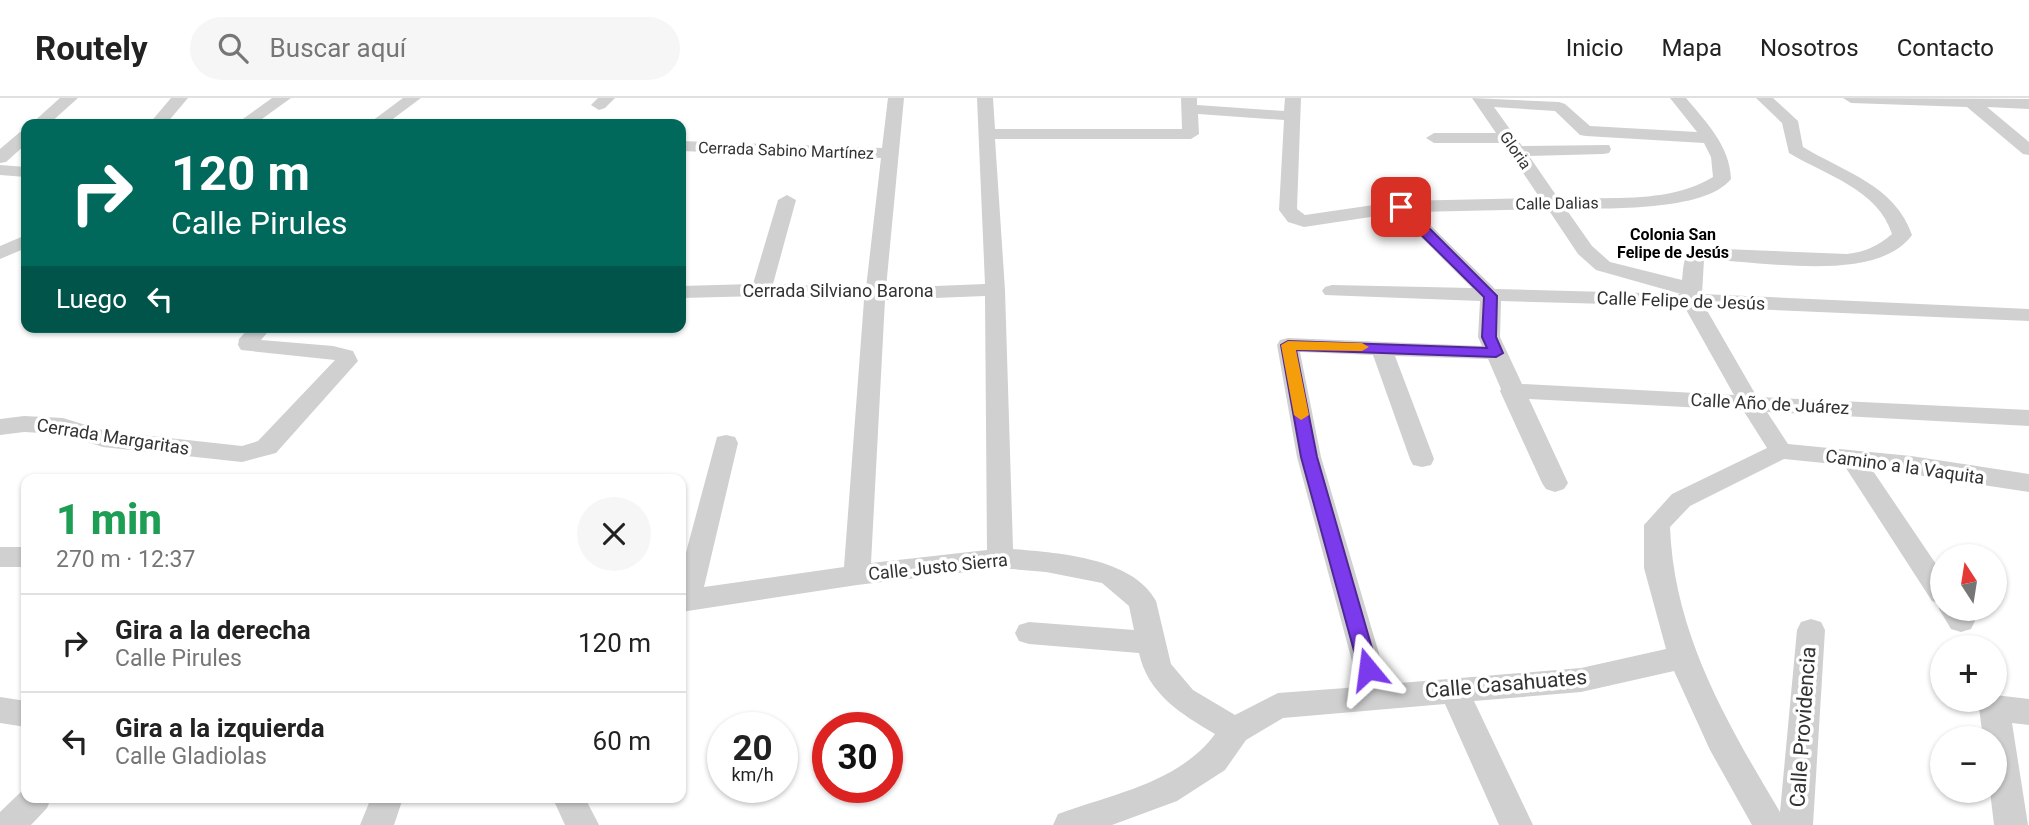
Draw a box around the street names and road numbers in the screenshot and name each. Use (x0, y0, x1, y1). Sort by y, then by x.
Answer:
street label: Gloria (1496, 128, 1535, 173)
street label: Cerrada Sabino Martínez (698, 138, 874, 163)
street label: Calle Dalias (1515, 193, 1599, 214)
street label: Cerrada Silviano Barona (742, 280, 934, 301)
street label: Calle Felipe de Jesús (1596, 287, 1766, 314)
street label: Calle Año de Juárez (1690, 389, 1850, 418)
street label: Cerrada Margaritas (35, 414, 191, 459)
street label: Camino a la Vaquita (1824, 445, 1986, 488)
street label: Calle Justo Sierra (867, 549, 1009, 584)
street label: Calle Providencia (1785, 646, 1821, 808)
street label: Calle Casahuates (1424, 665, 1588, 703)

